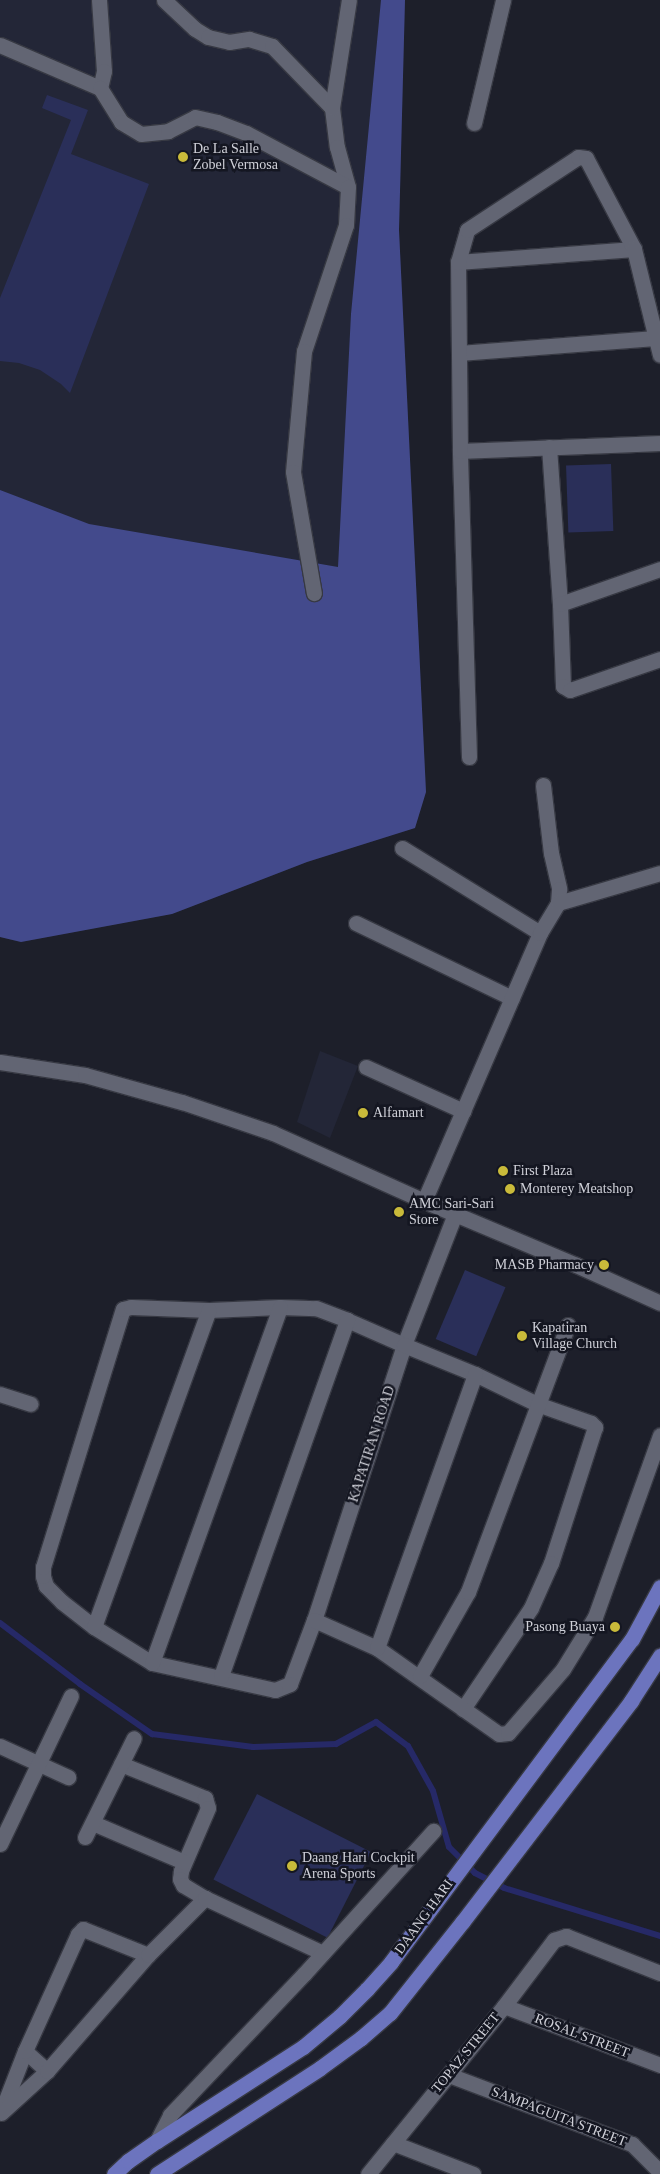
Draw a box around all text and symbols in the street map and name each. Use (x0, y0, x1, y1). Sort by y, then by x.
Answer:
place label: De La Salle Zobel Vermosa (193, 141, 278, 174)
marker: De La Salle Zobel Vermosa (177, 151, 189, 163)
place label: Alfamart (373, 1105, 424, 1121)
marker: Alfamart (357, 1107, 369, 1119)
place label: First Plaza (513, 1163, 572, 1179)
marker: First Plaza (497, 1165, 509, 1177)
place label: Monterey Meatshop (520, 1181, 633, 1197)
marker: Monterey Meatshop (504, 1183, 516, 1195)
place label: AMC Sari-Sari Store (409, 1196, 494, 1228)
marker: AMC Sari-Sari Store (393, 1206, 405, 1218)
place label: MASB Pharmacy (495, 1257, 594, 1273)
marker: MASB Pharmacy (598, 1259, 610, 1271)
place label: Kapatiran Village Church (532, 1320, 617, 1352)
marker: Kapatiran Village Church (516, 1330, 528, 1342)
street label: KAPATIRAN ROAD (345, 1384, 399, 1504)
place label: Pasong Buaya (525, 1619, 605, 1635)
marker: Pasong Buaya (609, 1621, 621, 1633)
place label: Daang Hari Cockpit Arena Sports (302, 1850, 415, 1882)
marker: Daang Hari Cockpit Arena Sports (286, 1860, 298, 1872)
street label: DAANG HARI (391, 1876, 457, 1958)
street label: TOPAZ STREET (429, 2009, 503, 2097)
street label: ROSAL STREET (532, 2010, 632, 2062)
street label: SAMPAGUITA STREET (489, 2083, 629, 2151)

